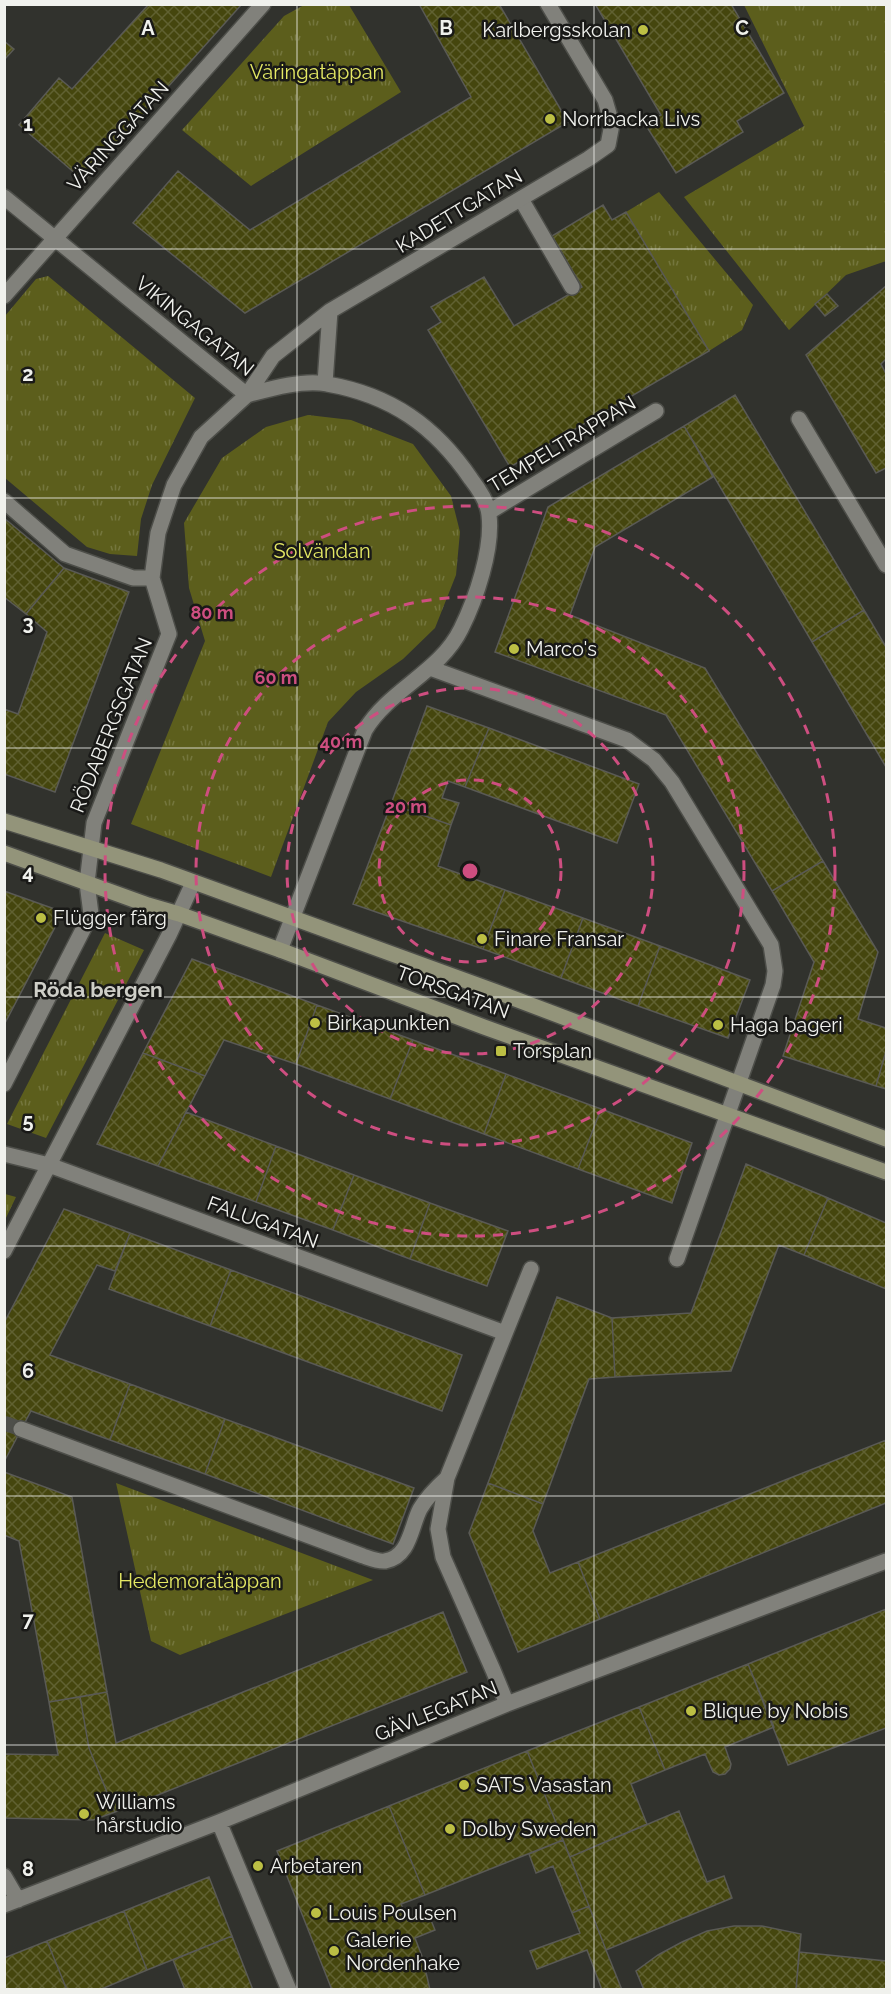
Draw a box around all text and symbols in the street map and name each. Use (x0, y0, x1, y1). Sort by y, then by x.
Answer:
text: A (141, 16, 155, 40)
text: B (439, 16, 453, 40)
text: C (735, 16, 749, 40)
place label: Karlbergsskolan (482, 18, 631, 42)
marker: Karlbergsskolan (636, 23, 650, 37)
park label: Väringatäppan (250, 60, 384, 84)
street label: VÄRINGGATAN (62, 76, 174, 196)
place label: Norrbacka Livs (562, 107, 700, 131)
text: 1 (23, 112, 33, 136)
marker: Norrbacka Livs (543, 112, 557, 126)
street label: KADETTGATAN (392, 164, 526, 258)
street label: VIKINGAGATAN (131, 271, 259, 381)
text: 2 (22, 362, 34, 386)
street label: TEMPELTRAPPAN (484, 391, 640, 497)
park label: Solvändan (273, 539, 371, 563)
text: 80 m (190, 602, 234, 623)
text: 3 (22, 611, 34, 635)
street label: RÖDABERGSGATAN (65, 634, 157, 816)
place label: Marco's (526, 637, 597, 661)
marker: Marco's (507, 642, 521, 656)
text: 60 m (254, 667, 298, 688)
text: 40 m (320, 731, 362, 752)
text: 20 m (385, 796, 427, 817)
text: 4 (22, 860, 34, 884)
centre of rings (460, 861, 480, 881)
place label: Flügger färg (53, 906, 167, 930)
marker: Flügger färg (34, 911, 48, 925)
place label: Finare Fransar (494, 927, 624, 951)
marker: Finare Fransar (475, 932, 489, 946)
street label: TORSGATAN (393, 961, 513, 1023)
district label: Röda bergen (33, 977, 163, 1002)
place label: Birkapunkten (327, 1011, 450, 1035)
place label: Haga bageri (730, 1013, 843, 1037)
marker: Birkapunkten (308, 1016, 322, 1030)
marker: Haga bageri (711, 1018, 725, 1032)
place label: Torsplan (513, 1039, 592, 1063)
marker: Torsplan (494, 1044, 508, 1058)
text: 5 (22, 1109, 34, 1133)
street label: FALUGATAN (204, 1191, 322, 1253)
text: 6 (22, 1359, 34, 1383)
park label: Hedemoratäppan (118, 1569, 282, 1593)
text: 7 (22, 1608, 34, 1632)
street label: GÄVLEGATAN (371, 1676, 501, 1746)
place label: Blique by Nobis (703, 1699, 848, 1723)
marker: Blique by Nobis (684, 1704, 698, 1718)
place label: SATS Vasastan (476, 1773, 612, 1797)
marker: SATS Vasastan (457, 1778, 471, 1792)
place label: Williams hårstudio (96, 1790, 183, 1837)
marker: Williams hårstudio (77, 1807, 91, 1821)
place label: Dolby Sweden (462, 1817, 596, 1841)
marker: Dolby Sweden (443, 1822, 457, 1836)
place label: Arbetaren (270, 1854, 362, 1878)
text: 8 (22, 1857, 34, 1881)
marker: Arbetaren (251, 1859, 265, 1873)
place label: Louis Poulsen (328, 1901, 457, 1925)
marker: Louis Poulsen (309, 1906, 323, 1920)
place label: Galerie Nordenhake (346, 1928, 460, 1975)
marker: Galerie Nordenhake (327, 1944, 341, 1958)

